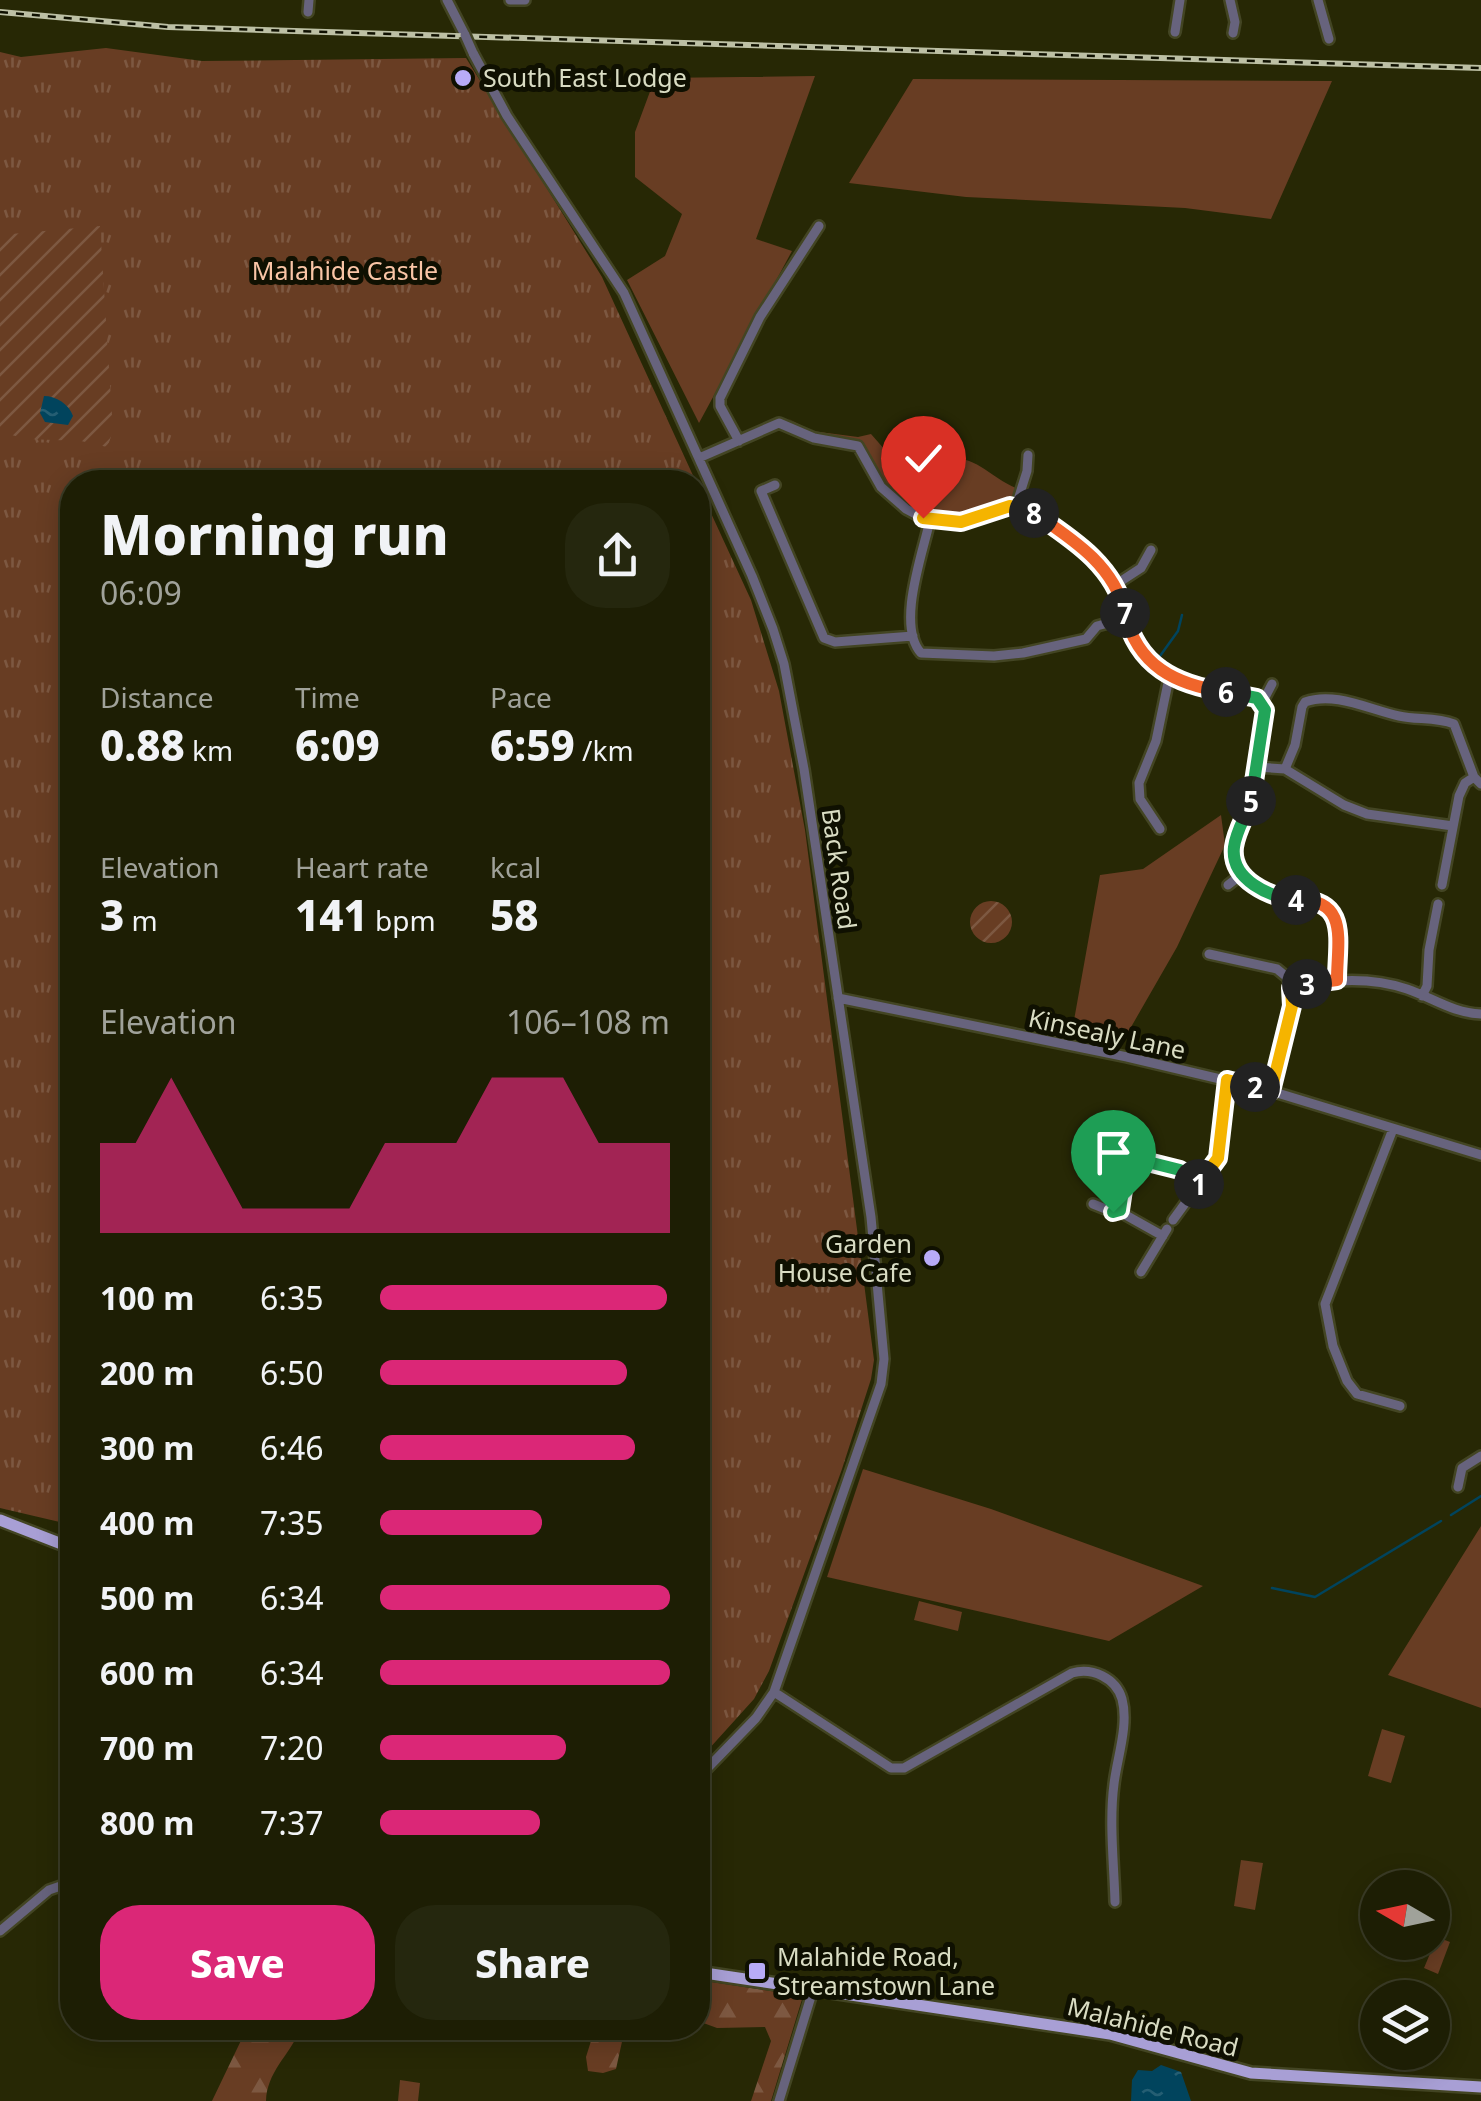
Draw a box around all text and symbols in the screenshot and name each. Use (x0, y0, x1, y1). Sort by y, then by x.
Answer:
place label: South East Lodge (483, 60, 687, 94)
marker: South East Lodge (452, 67, 474, 89)
park label: Malahide Castle (252, 253, 438, 287)
pin (881, 416, 966, 519)
icon: check (896, 431, 951, 486)
pin: 8 (1009, 488, 1059, 538)
text: 8 (1026, 494, 1042, 532)
text: Morning run (100, 496, 449, 571)
button: share (565, 503, 670, 608)
text: 06:09 (100, 571, 182, 614)
pin: 7 (1100, 588, 1150, 638)
text: 7 (1117, 594, 1133, 632)
pin: 6 (1201, 667, 1251, 717)
text: 6 (1218, 673, 1234, 711)
text: Distance (100, 678, 213, 716)
text: Time (295, 678, 360, 716)
text: Pace (490, 678, 552, 716)
text: 0.88 (100, 716, 185, 773)
text: 6:09 (295, 716, 380, 773)
text: 6:59 (490, 716, 575, 773)
text: km (185, 731, 233, 769)
text: /km (575, 731, 634, 769)
pin: 5 (1226, 776, 1276, 826)
text: 5 (1243, 782, 1259, 820)
street label: Back Road (815, 806, 865, 932)
text: Elevation (100, 848, 220, 886)
text: Heart rate (295, 848, 429, 886)
text: kcal (490, 848, 541, 886)
pin: 4 (1271, 875, 1321, 925)
text: 4 (1288, 881, 1304, 919)
text: 3 (100, 886, 124, 943)
text: 141 (295, 886, 368, 943)
text: 58 (490, 886, 539, 943)
text: m (124, 901, 158, 939)
text: bpm (368, 901, 436, 939)
pin: 3 (1282, 959, 1332, 1009)
text: 3 (1299, 965, 1315, 1003)
text: Elevation (100, 1000, 237, 1043)
text: 106–108 m (506, 1000, 670, 1043)
street label: Kinsealy Lane (1025, 1000, 1189, 1066)
pin: 2 (1230, 1062, 1280, 1112)
text: 2 (1247, 1068, 1263, 1106)
pin (1071, 1110, 1156, 1213)
icon: arrive (1086, 1125, 1141, 1180)
pin: 1 (1174, 1159, 1224, 1209)
text: 1 (1191, 1165, 1207, 1203)
place label: Garden House Cafe (778, 1226, 912, 1289)
marker: Garden House Cafe (921, 1247, 943, 1269)
text: 100 m (100, 1276, 194, 1319)
text: 6:35 (260, 1276, 324, 1319)
text: 200 m (100, 1351, 194, 1394)
text: 6:50 (260, 1351, 324, 1394)
text: 300 m (100, 1426, 194, 1469)
text: 6:46 (260, 1426, 324, 1469)
text: 400 m (100, 1501, 194, 1544)
text: 7:35 (260, 1501, 324, 1544)
text: 500 m (100, 1576, 194, 1619)
text: 6:34 (260, 1576, 324, 1619)
text: 600 m (100, 1651, 194, 1694)
text: 6:34 (260, 1651, 324, 1694)
text: 700 m (100, 1726, 194, 1769)
text: 7:20 (260, 1726, 324, 1769)
text: 800 m (100, 1801, 194, 1844)
text: 7:37 (260, 1801, 324, 1844)
north arrow (1360, 1870, 1450, 1960)
map controls (1360, 1870, 1450, 2070)
button: Save (100, 1905, 375, 2020)
button: Share (395, 1905, 670, 2020)
place label: Malahide Road, Streamstown Lane (777, 1939, 995, 2002)
marker: Malahide Road, Streamstown Lane (746, 1960, 768, 1982)
button: layers (1360, 1980, 1450, 2070)
street label: Malahide Road (1064, 1988, 1242, 2064)

